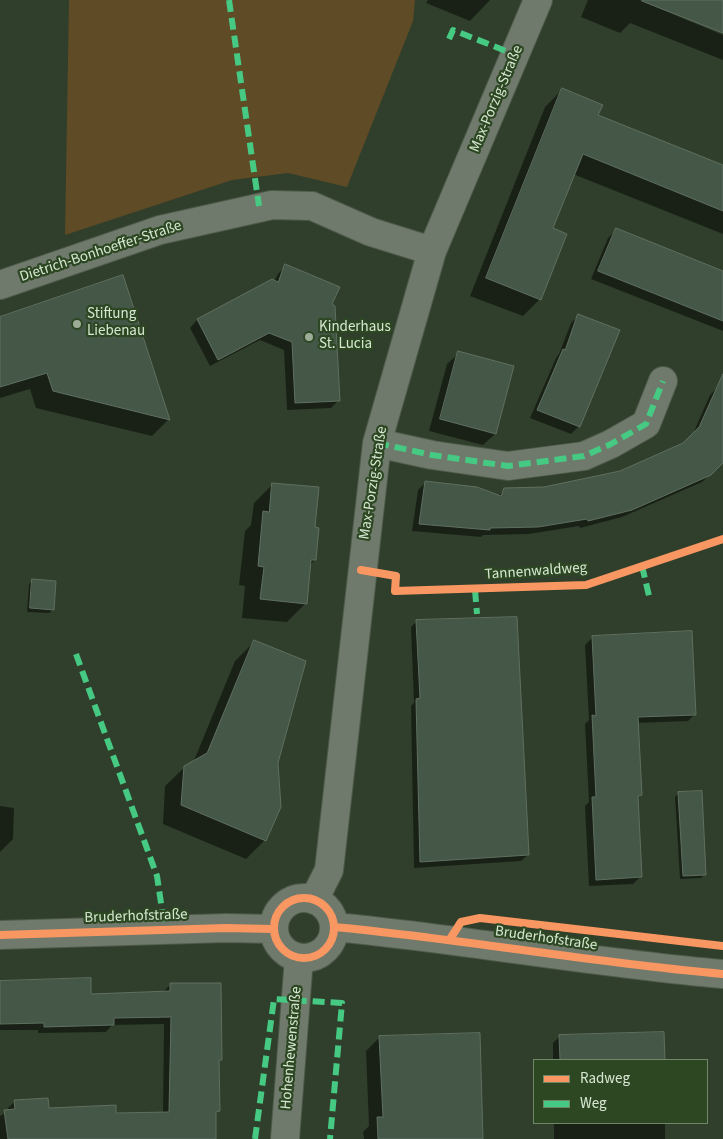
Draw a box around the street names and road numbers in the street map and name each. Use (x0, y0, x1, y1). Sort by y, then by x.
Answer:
street label: Max-Porzig-Straße (466, 43, 528, 155)
street label: Dietrich-Bonhoeffer-Straße (18, 217, 184, 287)
street label: Max-Porzig-Straße (356, 425, 392, 541)
street label: Tannenwaldweg (484, 559, 588, 585)
street label: Bruderhofstraße (84, 906, 188, 928)
street label: Bruderhofstraße (494, 923, 598, 955)
street label: Hohenhewenstraße (278, 986, 306, 1110)

